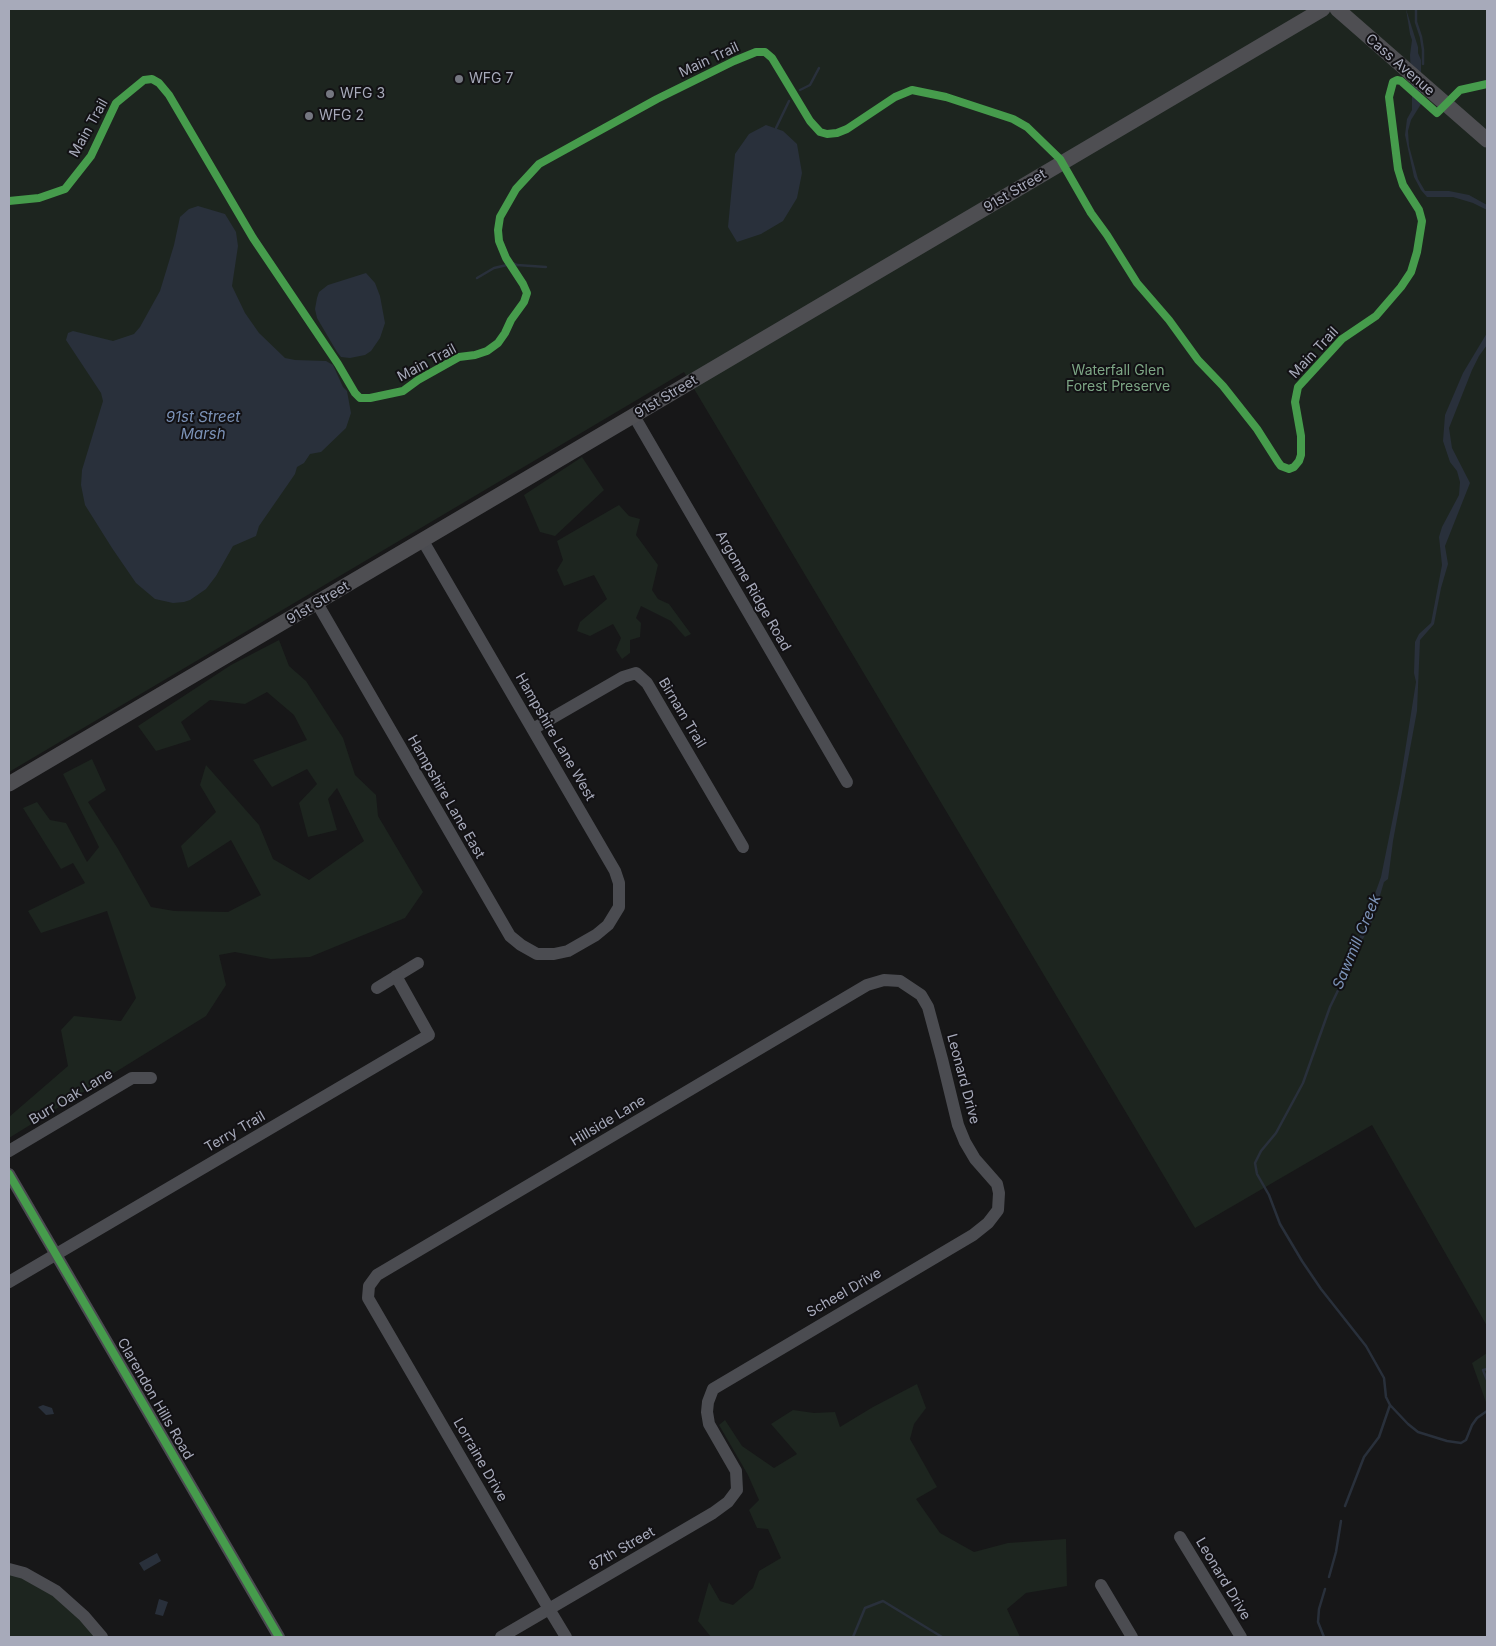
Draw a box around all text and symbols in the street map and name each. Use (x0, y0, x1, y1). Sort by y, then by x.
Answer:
street label: Cass Avenue (1362, 30, 1438, 100)
street label: Main Trail (676, 39, 742, 81)
place label: WFG 7 (469, 71, 513, 87)
marker: WFG 7 (453, 73, 465, 85)
place label: WFG 3 (340, 86, 385, 102)
marker: WFG 3 (324, 88, 336, 100)
street label: Main Trail (66, 96, 112, 160)
place label: WFG 2 (319, 108, 364, 124)
marker: WFG 2 (303, 110, 315, 122)
street label: 91st Street (981, 166, 1049, 216)
street label: Main Trail (1286, 324, 1342, 382)
street label: Main Trail (395, 340, 459, 386)
park label: Waterfall Glen Forest Preserve (1066, 363, 1170, 396)
street label: 91st Street (632, 372, 700, 422)
water label: 91st Street Marsh (166, 408, 240, 443)
street label: Argonne Ridge Road (712, 528, 794, 654)
street label: 91st Street (284, 578, 352, 628)
street label: Hampshire Lane West (512, 670, 598, 804)
street label: Birnam Trail (655, 675, 709, 751)
street label: Hampshire Lane East (404, 732, 488, 862)
water label: Sawmill Creek (1329, 892, 1385, 992)
street label: Leonard Drive (943, 1032, 983, 1126)
street label: Burr Oak Lane (26, 1065, 116, 1129)
street label: Hillside Lane (568, 1092, 648, 1150)
street label: Terry Trail (202, 1108, 268, 1156)
street label: Scheel Drive (804, 1265, 884, 1321)
street label: Clarendon Hills Road (113, 1335, 197, 1463)
street label: Lorraine Drive (449, 1415, 511, 1505)
street label: 87th Street (586, 1524, 658, 1574)
street label: Leonard Drive (1192, 1535, 1254, 1623)

